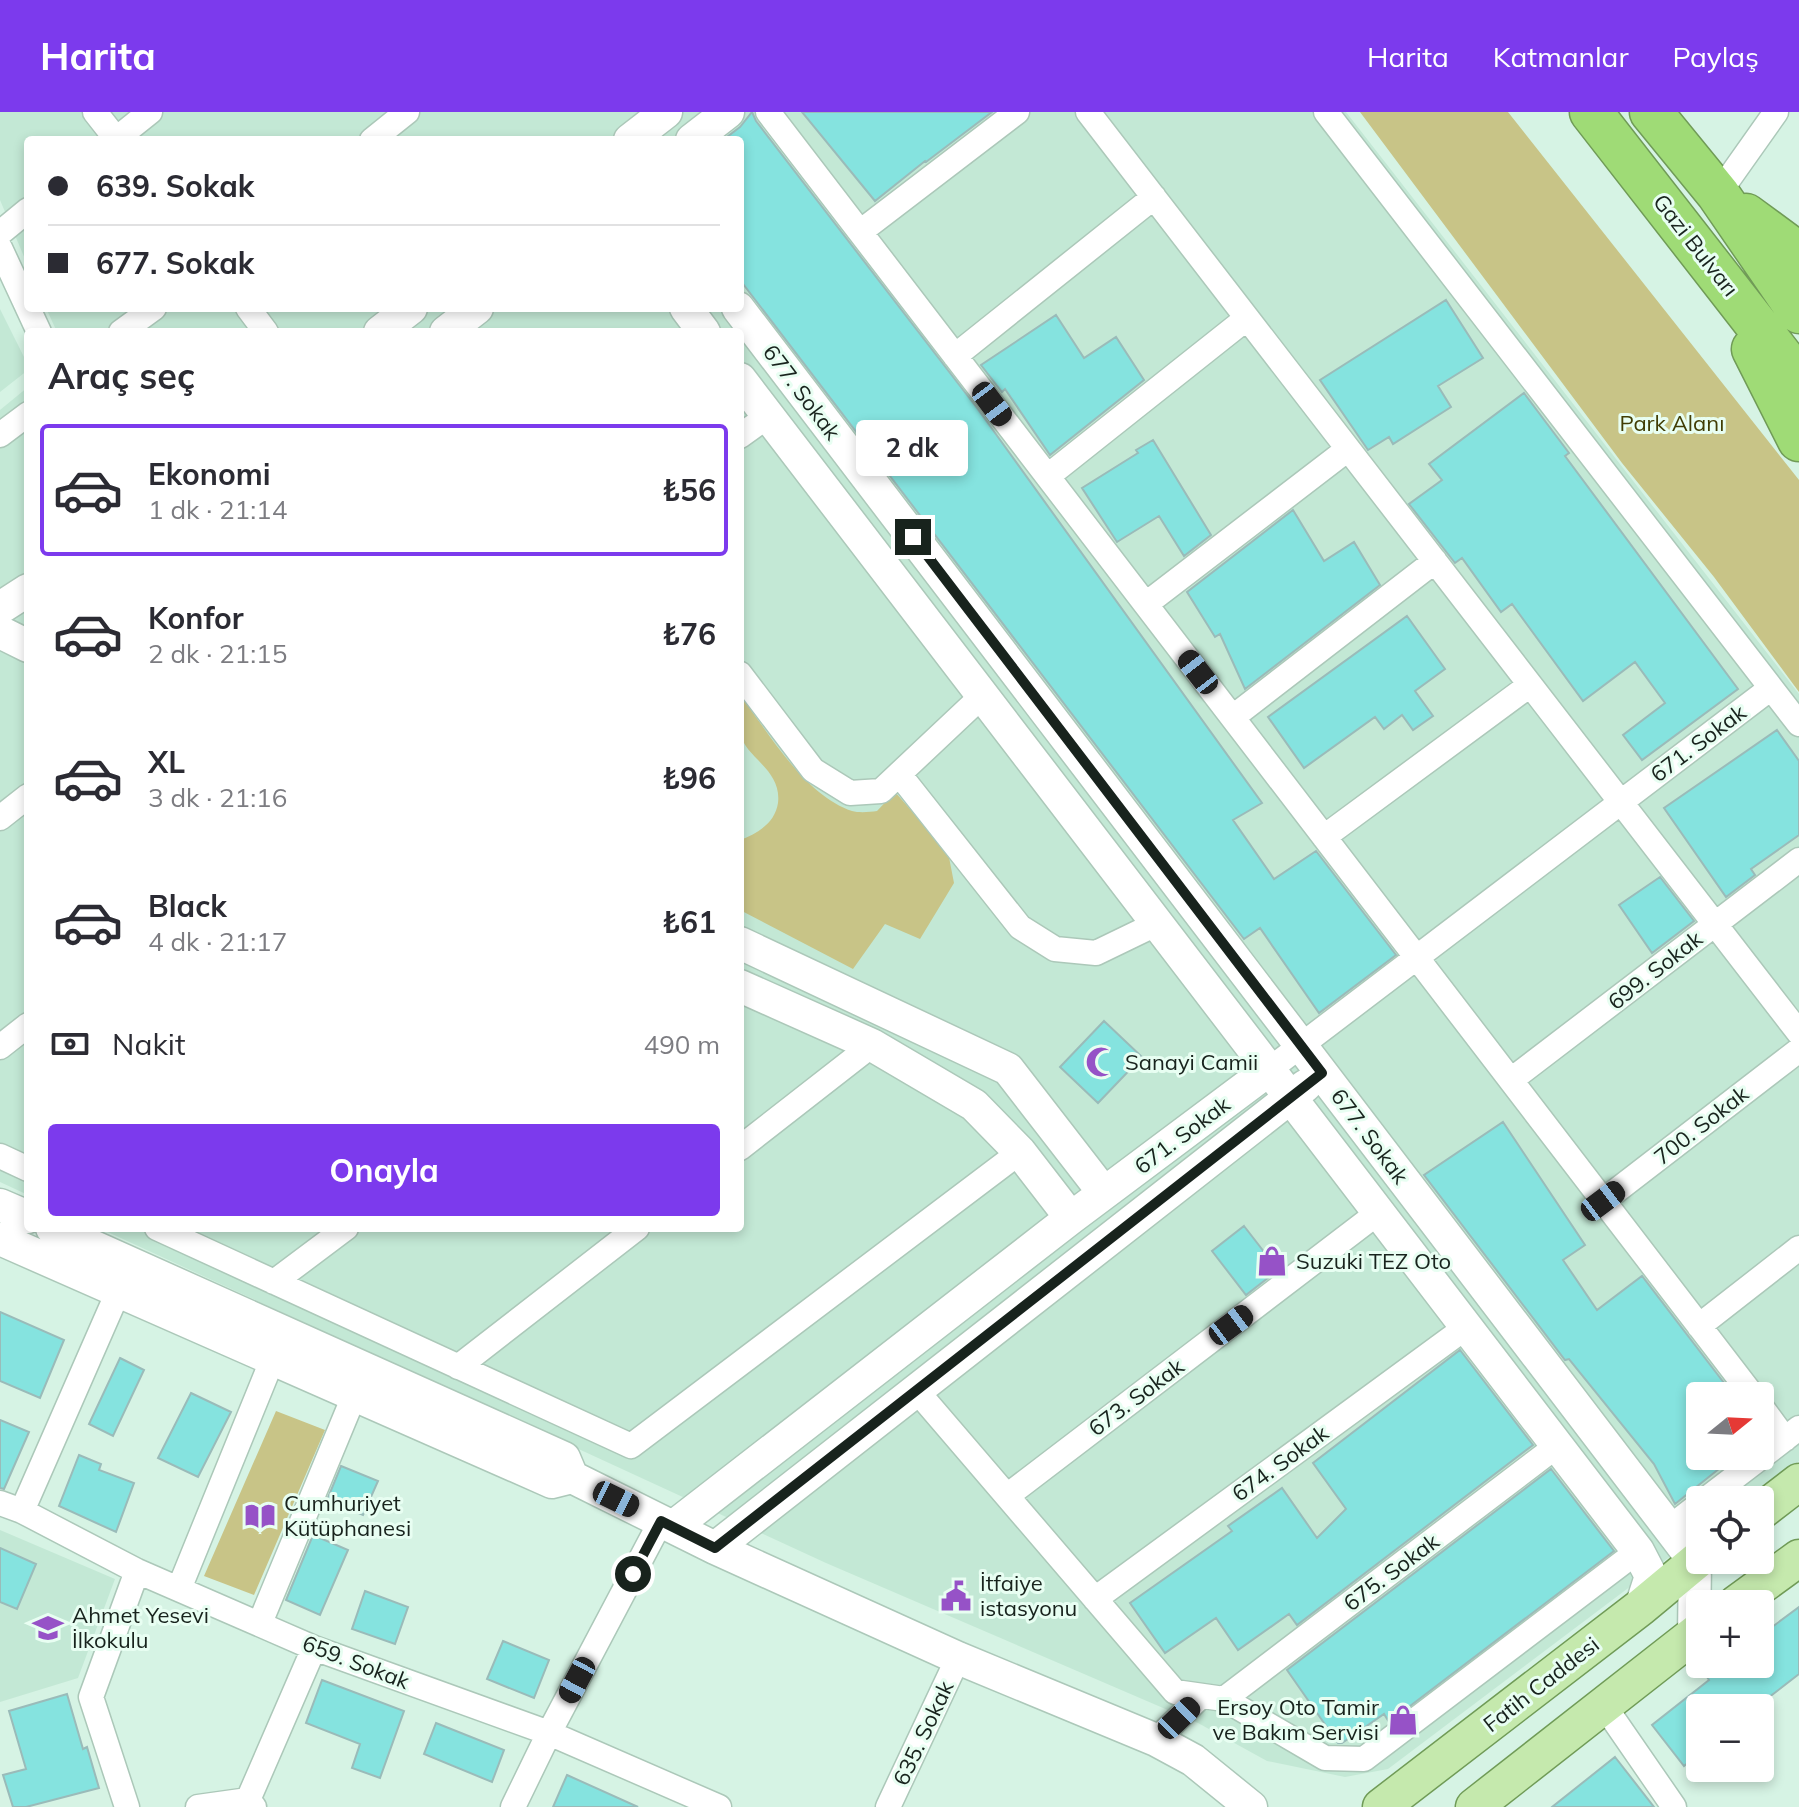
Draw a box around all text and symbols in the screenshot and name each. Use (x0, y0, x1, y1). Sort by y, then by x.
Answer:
text: Harita (40, 32, 156, 80)
text: Harita (1367, 39, 1449, 74)
text: Katmanlar (1493, 39, 1629, 74)
text: Paylaş (1673, 39, 1759, 74)
text: 639. Sokak (96, 167, 254, 205)
street label: Gazi Bulvarı (1647, 188, 1745, 302)
text: 677. Sokak (96, 244, 254, 282)
street label: 677. Sokak (757, 339, 847, 446)
text: Araç seç (48, 353, 195, 398)
car (968, 378, 1016, 430)
park label: Park Alanı (1620, 409, 1724, 437)
callout: 2 dk (857, 421, 969, 477)
text: 2 dk (885, 431, 939, 464)
icon: car (52, 454, 124, 526)
text: Ekonomi (148, 455, 271, 493)
text: ₺56 (662, 471, 716, 509)
text: 1 dk · 21:14 (148, 493, 287, 526)
route end (895, 519, 931, 555)
icon: car (52, 598, 124, 670)
text: Konfor (148, 599, 244, 637)
text: ₺76 (662, 615, 716, 653)
text: 2 dk · 21:15 (148, 637, 287, 670)
car (1174, 646, 1222, 698)
street label: 671. Sokak (1645, 698, 1752, 788)
icon: car (52, 742, 124, 814)
text: XL (148, 743, 185, 781)
text: ₺96 (662, 759, 716, 797)
text: 3 dk · 21:16 (148, 781, 287, 814)
icon: car (52, 886, 124, 958)
text: Black (148, 887, 227, 925)
text: ₺61 (662, 903, 716, 941)
street label: 699. Sokak (1602, 924, 1708, 1016)
text: 4 dk · 21:17 (148, 925, 287, 958)
icon: cash (48, 1022, 92, 1066)
text: Nakit (112, 1025, 186, 1063)
text: 490 m (644, 1028, 720, 1061)
mosque icon: Sanayi Camii (1084, 1045, 1118, 1079)
place label: Sanayi Camii (1125, 1048, 1258, 1076)
street label: 700. Sokak (1648, 1079, 1754, 1171)
street label: 677. Sokak (1325, 1083, 1415, 1190)
street label: 671. Sokak (1129, 1090, 1236, 1180)
button: Onayla (48, 1124, 720, 1216)
car (1577, 1177, 1629, 1225)
shop icon: Suzuki TEZ Oto (1255, 1244, 1289, 1278)
place label: Suzuki TEZ Oto (1296, 1247, 1451, 1275)
car (1205, 1301, 1257, 1349)
street label: 673. Sokak (1083, 1352, 1190, 1442)
north arrow (1686, 1382, 1774, 1470)
map controls (1686, 1382, 1774, 1782)
street label: 674. Sokak (1226, 1418, 1334, 1507)
car (589, 1478, 643, 1520)
button: locate (1686, 1486, 1774, 1574)
place label: Cumhuriyet Kütüphanesi (284, 1489, 411, 1542)
library icon: Cumhuriyet Kütüphanesi (243, 1499, 277, 1533)
street label: 675. Sokak (1338, 1527, 1445, 1617)
route start (615, 1556, 651, 1592)
place label: İtfaiye istasyonu (980, 1569, 1077, 1622)
public building icon: İtfaiye istasyonu (939, 1579, 973, 1613)
button: + (1686, 1590, 1774, 1678)
place label: Ahmet Yesevi İlkokulu (72, 1601, 209, 1654)
school or university icon: Ahmet Yesevi İlkokulu (31, 1611, 65, 1645)
street label: 659. Sokak (299, 1629, 414, 1695)
street label: Fatih Caddesi (1478, 1630, 1604, 1738)
car (555, 1653, 599, 1707)
street label: 635. Sokak (887, 1676, 960, 1790)
car (1153, 1693, 1205, 1743)
place label: Ersoy Oto Tamir ve Bakım Servisi (1213, 1693, 1379, 1746)
button: − (1686, 1694, 1774, 1782)
shop icon: Ersoy Oto Tamir ve Bakım Servisi (1386, 1703, 1420, 1737)

